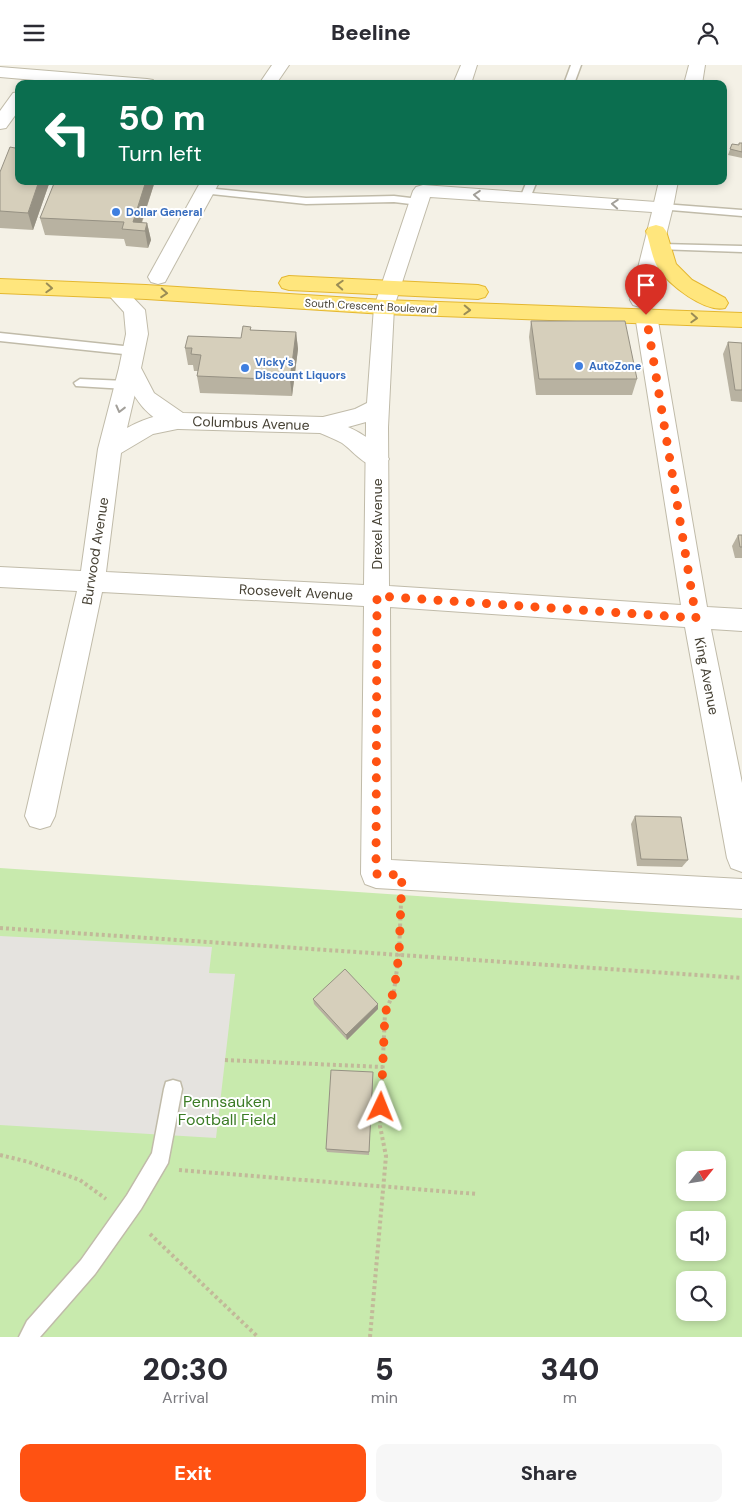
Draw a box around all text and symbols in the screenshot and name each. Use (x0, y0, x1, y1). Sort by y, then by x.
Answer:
text: Beeline (331, 18, 411, 47)
icon: menu (20, 19, 48, 47)
icon: person (694, 19, 722, 47)
text: 50 m (118, 95, 206, 141)
icon: left (35, 100, 100, 165)
text: Turn left (118, 139, 202, 168)
one-way arrow (473, 190, 481, 201)
one-way arrow (610, 198, 618, 209)
place label: Dollar General (126, 205, 202, 219)
marker: Dollar General (110, 206, 122, 218)
pin (625, 264, 667, 315)
icon: arrive (632, 271, 660, 299)
one-way arrow (336, 280, 344, 291)
one-way arrow (45, 282, 53, 293)
one-way arrow (160, 288, 168, 299)
street label: South Crescent Boulevard (304, 296, 438, 316)
one-way arrow (464, 305, 472, 315)
one-way arrow (690, 312, 698, 323)
place label: Vicky's Discount Liquors (255, 355, 346, 382)
place label: AutoZone (589, 359, 642, 373)
marker: AutoZone (573, 360, 585, 372)
marker: Vicky's Discount Liquors (239, 362, 251, 374)
one-way arrow (115, 404, 126, 413)
street label: Columbus Avenue (192, 412, 310, 434)
street label: Drexel Avenue (368, 478, 386, 570)
street label: Burwood Avenue (78, 496, 112, 606)
street label: Roosevelt Avenue (239, 580, 353, 604)
street label: King Avenue (691, 636, 723, 716)
position arrow (354, 1080, 406, 1132)
park label: Pennsauken Football Field (178, 1091, 276, 1130)
north arrow (676, 1151, 726, 1201)
map controls (676, 1151, 726, 1321)
button: sound (676, 1211, 726, 1261)
button: search (676, 1271, 726, 1321)
text: 20:30 (143, 1350, 228, 1389)
text: 5 (375, 1350, 394, 1389)
text: 340 (540, 1350, 599, 1389)
text: Arrival (162, 1387, 209, 1408)
text: min (371, 1387, 398, 1408)
text: m (563, 1387, 577, 1408)
button: Exit (20, 1444, 366, 1502)
button: Share (376, 1444, 722, 1502)

